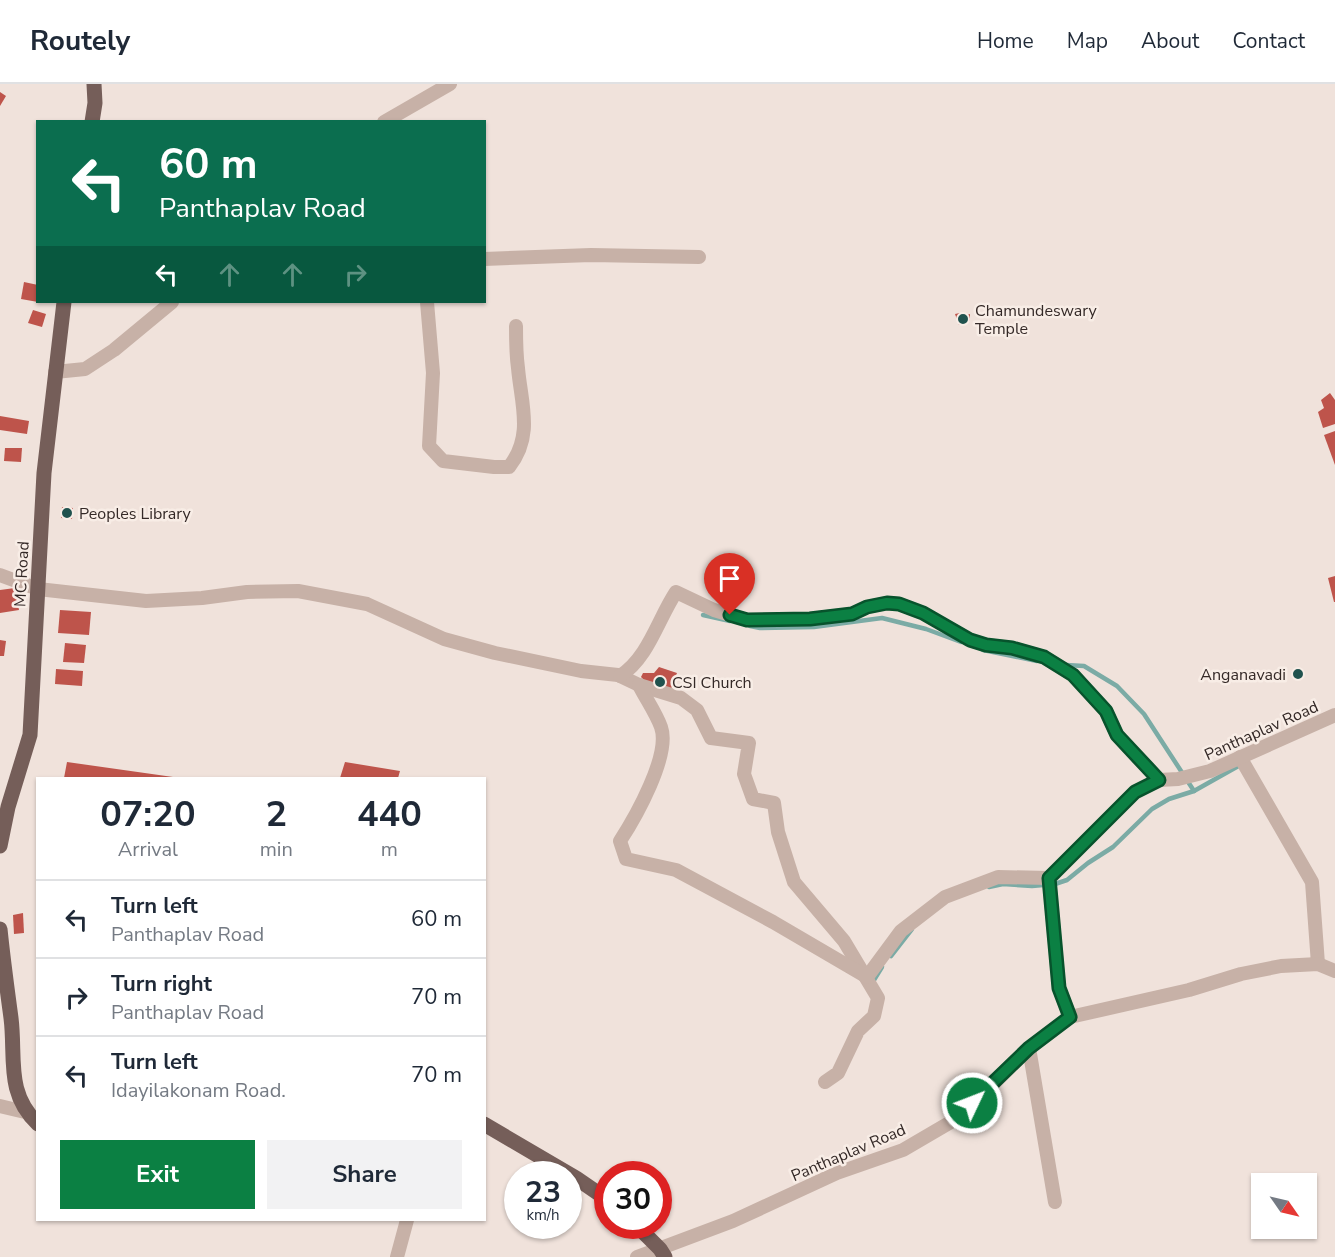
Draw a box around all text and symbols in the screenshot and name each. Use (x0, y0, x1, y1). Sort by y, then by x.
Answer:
text: Routely (30, 22, 130, 60)
text: Home (977, 27, 1034, 55)
text: Map (1067, 27, 1108, 55)
text: About (1141, 27, 1199, 55)
text: Contact (1232, 27, 1305, 55)
text: 60 m (159, 136, 258, 193)
icon: left (60, 144, 138, 222)
text: Panthaplav Road (159, 190, 366, 227)
icon: left (150, 258, 183, 291)
icon: ahead (213, 258, 246, 291)
icon: ahead (276, 258, 309, 291)
icon: right (339, 258, 372, 291)
place label: Chamundeswary Temple (975, 300, 1097, 340)
marker: Chamundeswary Temple (956, 312, 970, 326)
place label: Peoples Library (79, 503, 192, 525)
marker: Peoples Library (60, 506, 74, 520)
street label: MC Road (9, 541, 35, 607)
pin (704, 553, 755, 615)
icon: arrive (713, 562, 746, 595)
place label: Anganavadi (1200, 664, 1286, 686)
marker: Anganavadi (1291, 667, 1305, 681)
place label: CSI Church (672, 672, 752, 694)
marker: CSI Church (653, 675, 667, 689)
street label: Panthaplav Road (1201, 696, 1322, 766)
text: 07:20 (100, 790, 196, 839)
text: 2 (265, 790, 287, 839)
text: 440 (357, 790, 422, 839)
text: Arrival (118, 836, 178, 863)
text: min (260, 836, 293, 863)
text: m (381, 836, 398, 863)
text: Turn left (111, 891, 198, 921)
icon: left (60, 903, 93, 936)
text: 60 m (411, 904, 462, 934)
text: Panthaplav Road (111, 921, 264, 948)
text: Turn right (111, 969, 212, 999)
icon: right (60, 981, 93, 1014)
text: 70 m (411, 982, 462, 1012)
text: Panthaplav Road (111, 999, 264, 1026)
text: Turn left (111, 1047, 198, 1077)
icon: left (60, 1059, 93, 1092)
text: 70 m (411, 1060, 462, 1090)
position arrow (940, 1071, 1004, 1135)
text: Idayilakonam Road. (111, 1077, 286, 1104)
street label: Panthaplav Road (788, 1119, 909, 1187)
button: Exit (60, 1140, 255, 1209)
button: Share (267, 1140, 462, 1209)
speed limit sign: 30 (594, 1161, 672, 1239)
text: 23 (525, 1172, 561, 1213)
north arrow (1251, 1173, 1317, 1239)
map controls (1251, 1173, 1317, 1239)
text: km/h (526, 1205, 560, 1225)

